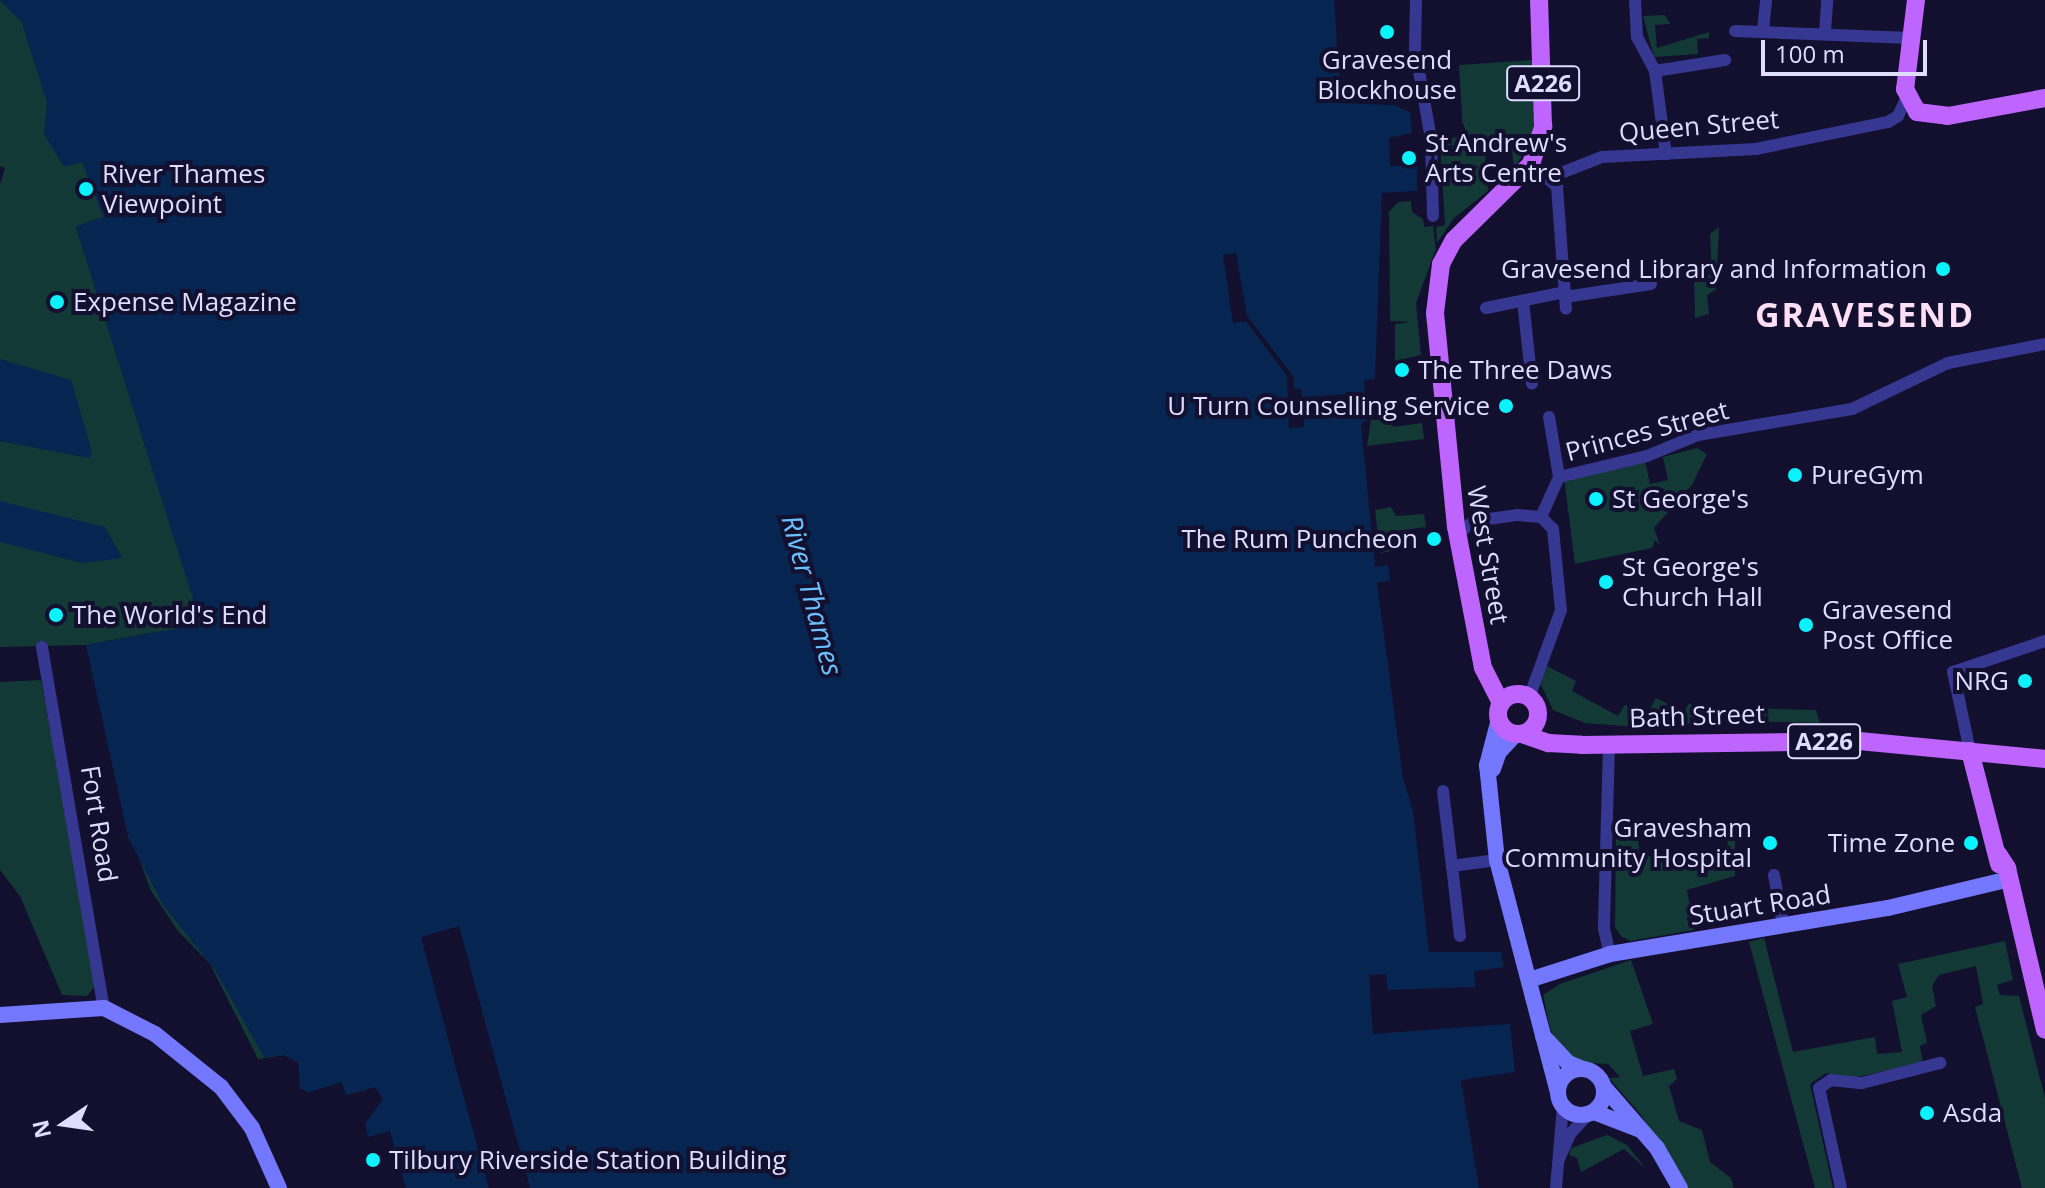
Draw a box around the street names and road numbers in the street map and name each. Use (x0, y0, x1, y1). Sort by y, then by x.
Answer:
road number: A226 (1505, 63, 1581, 103)
street label: Queen Street (1618, 103, 1780, 149)
street label: Princes Street (1562, 394, 1732, 468)
street label: West Street (1461, 484, 1515, 626)
street label: Bath Street (1629, 698, 1765, 734)
road number: A226 (1786, 721, 1862, 761)
street label: Fort Road (74, 763, 124, 885)
street label: Stuart Road (1687, 878, 1833, 932)

